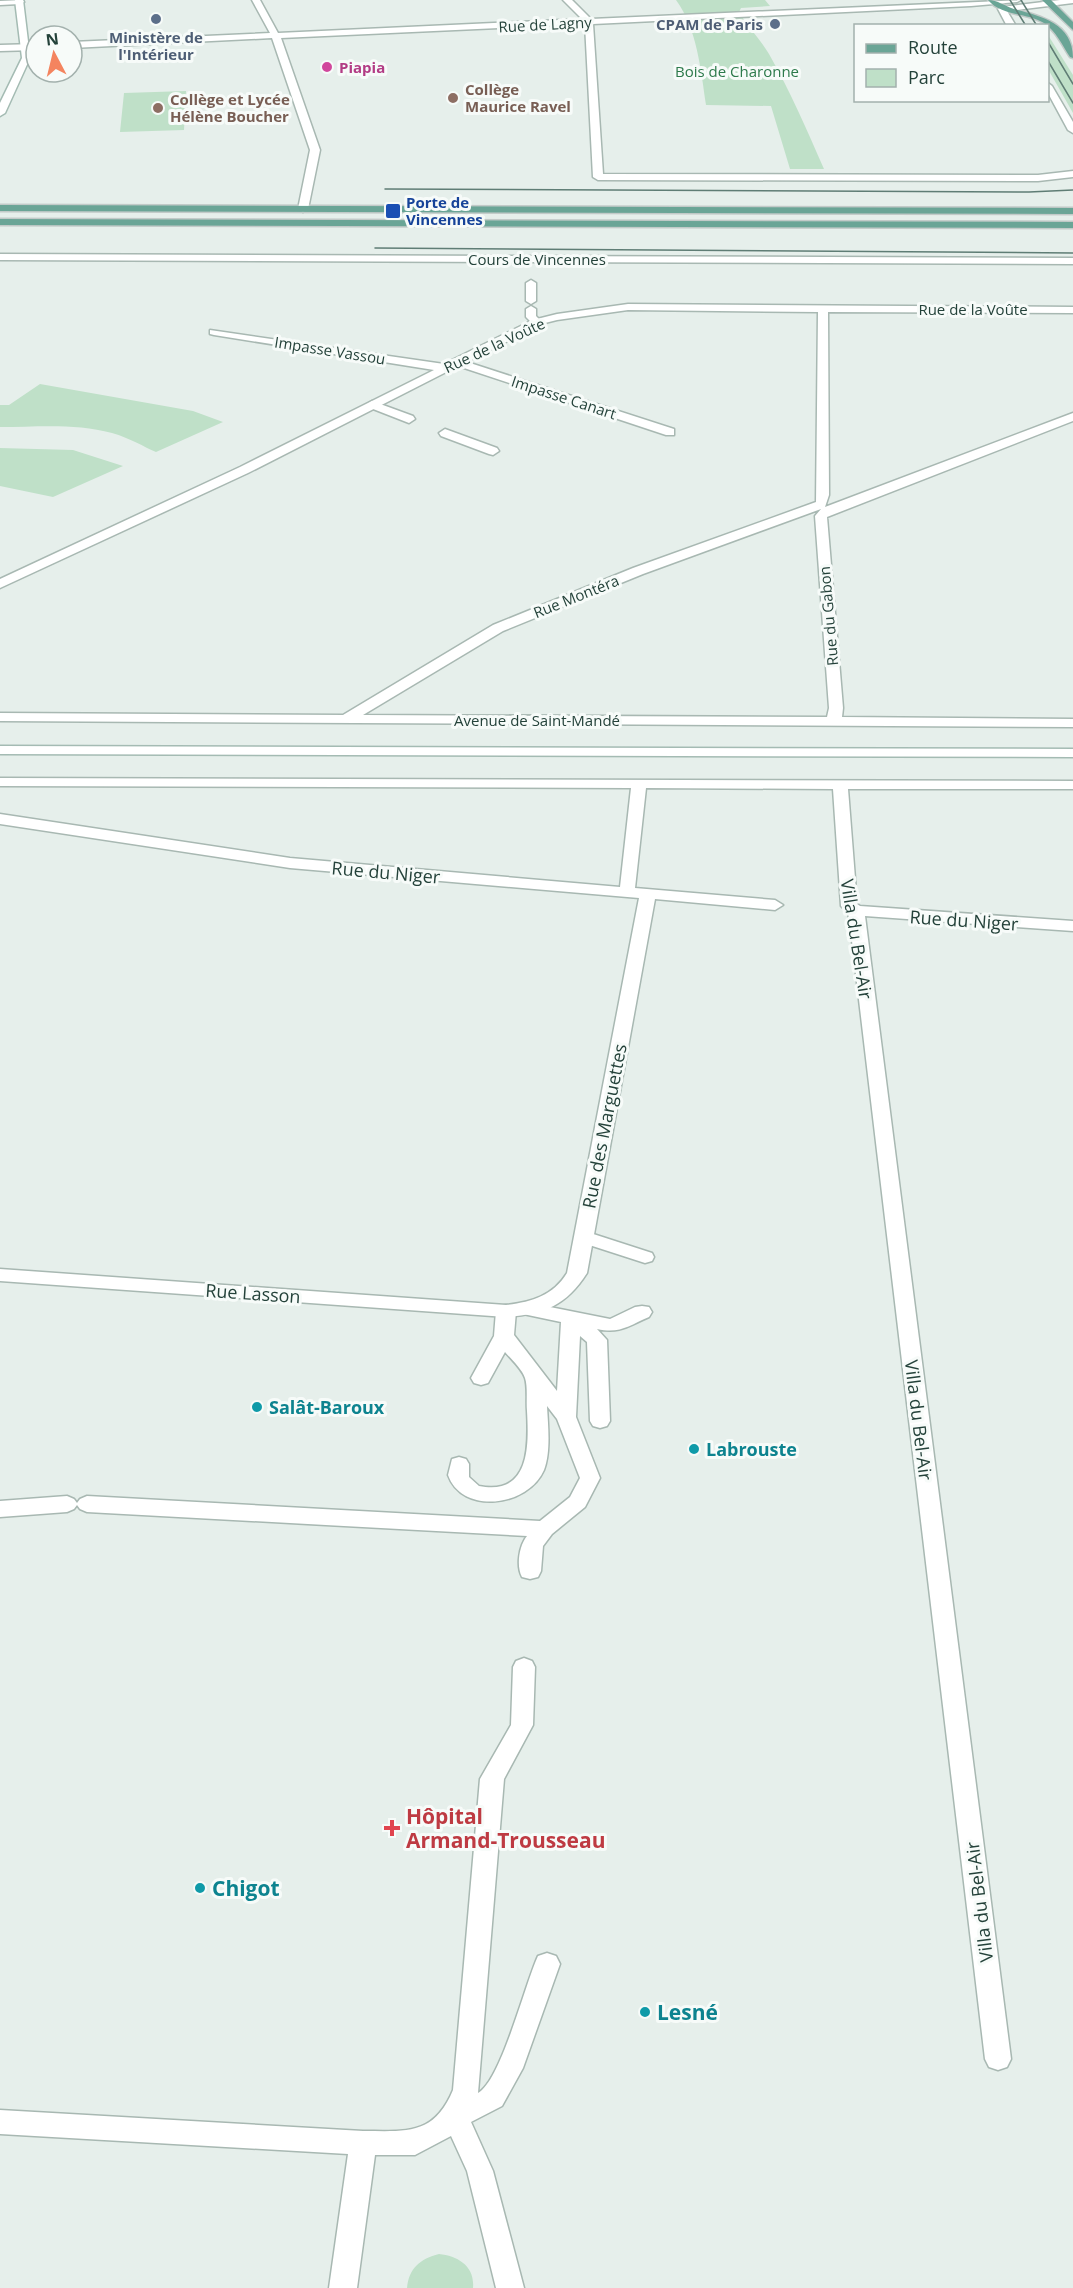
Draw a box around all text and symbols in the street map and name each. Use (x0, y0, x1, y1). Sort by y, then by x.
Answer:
marker: Ministère de l'Intérieur (149, 12, 163, 26)
street label: Rue de Lagny (498, 12, 593, 36)
place label: CPAM de Paris (656, 14, 763, 34)
marker: CPAM de Paris (768, 17, 782, 31)
north arrow (24, 24, 84, 84)
legend (854, 24, 1049, 102)
text: N (44, 27, 60, 51)
place label: Ministère de l'Intérieur (109, 27, 203, 64)
text: Route (908, 35, 958, 59)
place label: Piapia (339, 57, 385, 77)
marker: Piapia (320, 60, 334, 74)
park label: Bois de Charonne (675, 61, 799, 81)
text: Parc (908, 65, 945, 89)
place label: Collège Maurice Ravel (465, 79, 571, 116)
place label: Collège et Lycée Hélène Boucher (170, 89, 290, 126)
marker: Collège Maurice Ravel (446, 91, 460, 105)
marker: Collège et Lycée Hélène Boucher (151, 101, 165, 115)
place label: Porte de Vincennes (406, 192, 483, 229)
marker: Porte de Vincennes (384, 202, 402, 220)
street label: Cours de Vincennes (468, 249, 606, 269)
street label: Rue de la Voûte (918, 299, 1028, 319)
street label: Rue de la Voûte (440, 313, 548, 377)
street label: Impasse Vassou (273, 331, 387, 369)
street label: Impasse Canart (509, 371, 619, 423)
street label: Rue du Gabon (814, 565, 842, 667)
street label: Rue Montéra (530, 570, 622, 622)
street label: Avenue de Saint-Mandé (454, 710, 620, 730)
street label: Rue du Niger (331, 855, 442, 889)
street label: Villa du Bel-Air (836, 877, 878, 1001)
street label: Rue du Niger (909, 904, 1020, 936)
street label: Rue des Marguettes (576, 1042, 632, 1210)
street label: Rue Lasson (205, 1278, 301, 1308)
street label: Villa du Bel-Air (900, 1358, 938, 1482)
place label: Salât-Baroux (269, 1395, 385, 1419)
marker: Salât-Baroux (250, 1400, 264, 1414)
place label: Labrouste (706, 1437, 797, 1461)
marker: Labrouste (687, 1442, 701, 1456)
place label: Hôpital Armand-Trousseau (406, 1802, 605, 1854)
marker: Hôpital Armand-Trousseau (383, 1819, 401, 1837)
street label: Villa du Bel-Air (960, 1840, 998, 1964)
place label: Chigot (212, 1874, 280, 1902)
marker: Chigot (193, 1881, 207, 1895)
place label: Lesné (657, 1998, 718, 2026)
marker: Lesné (638, 2005, 652, 2019)

